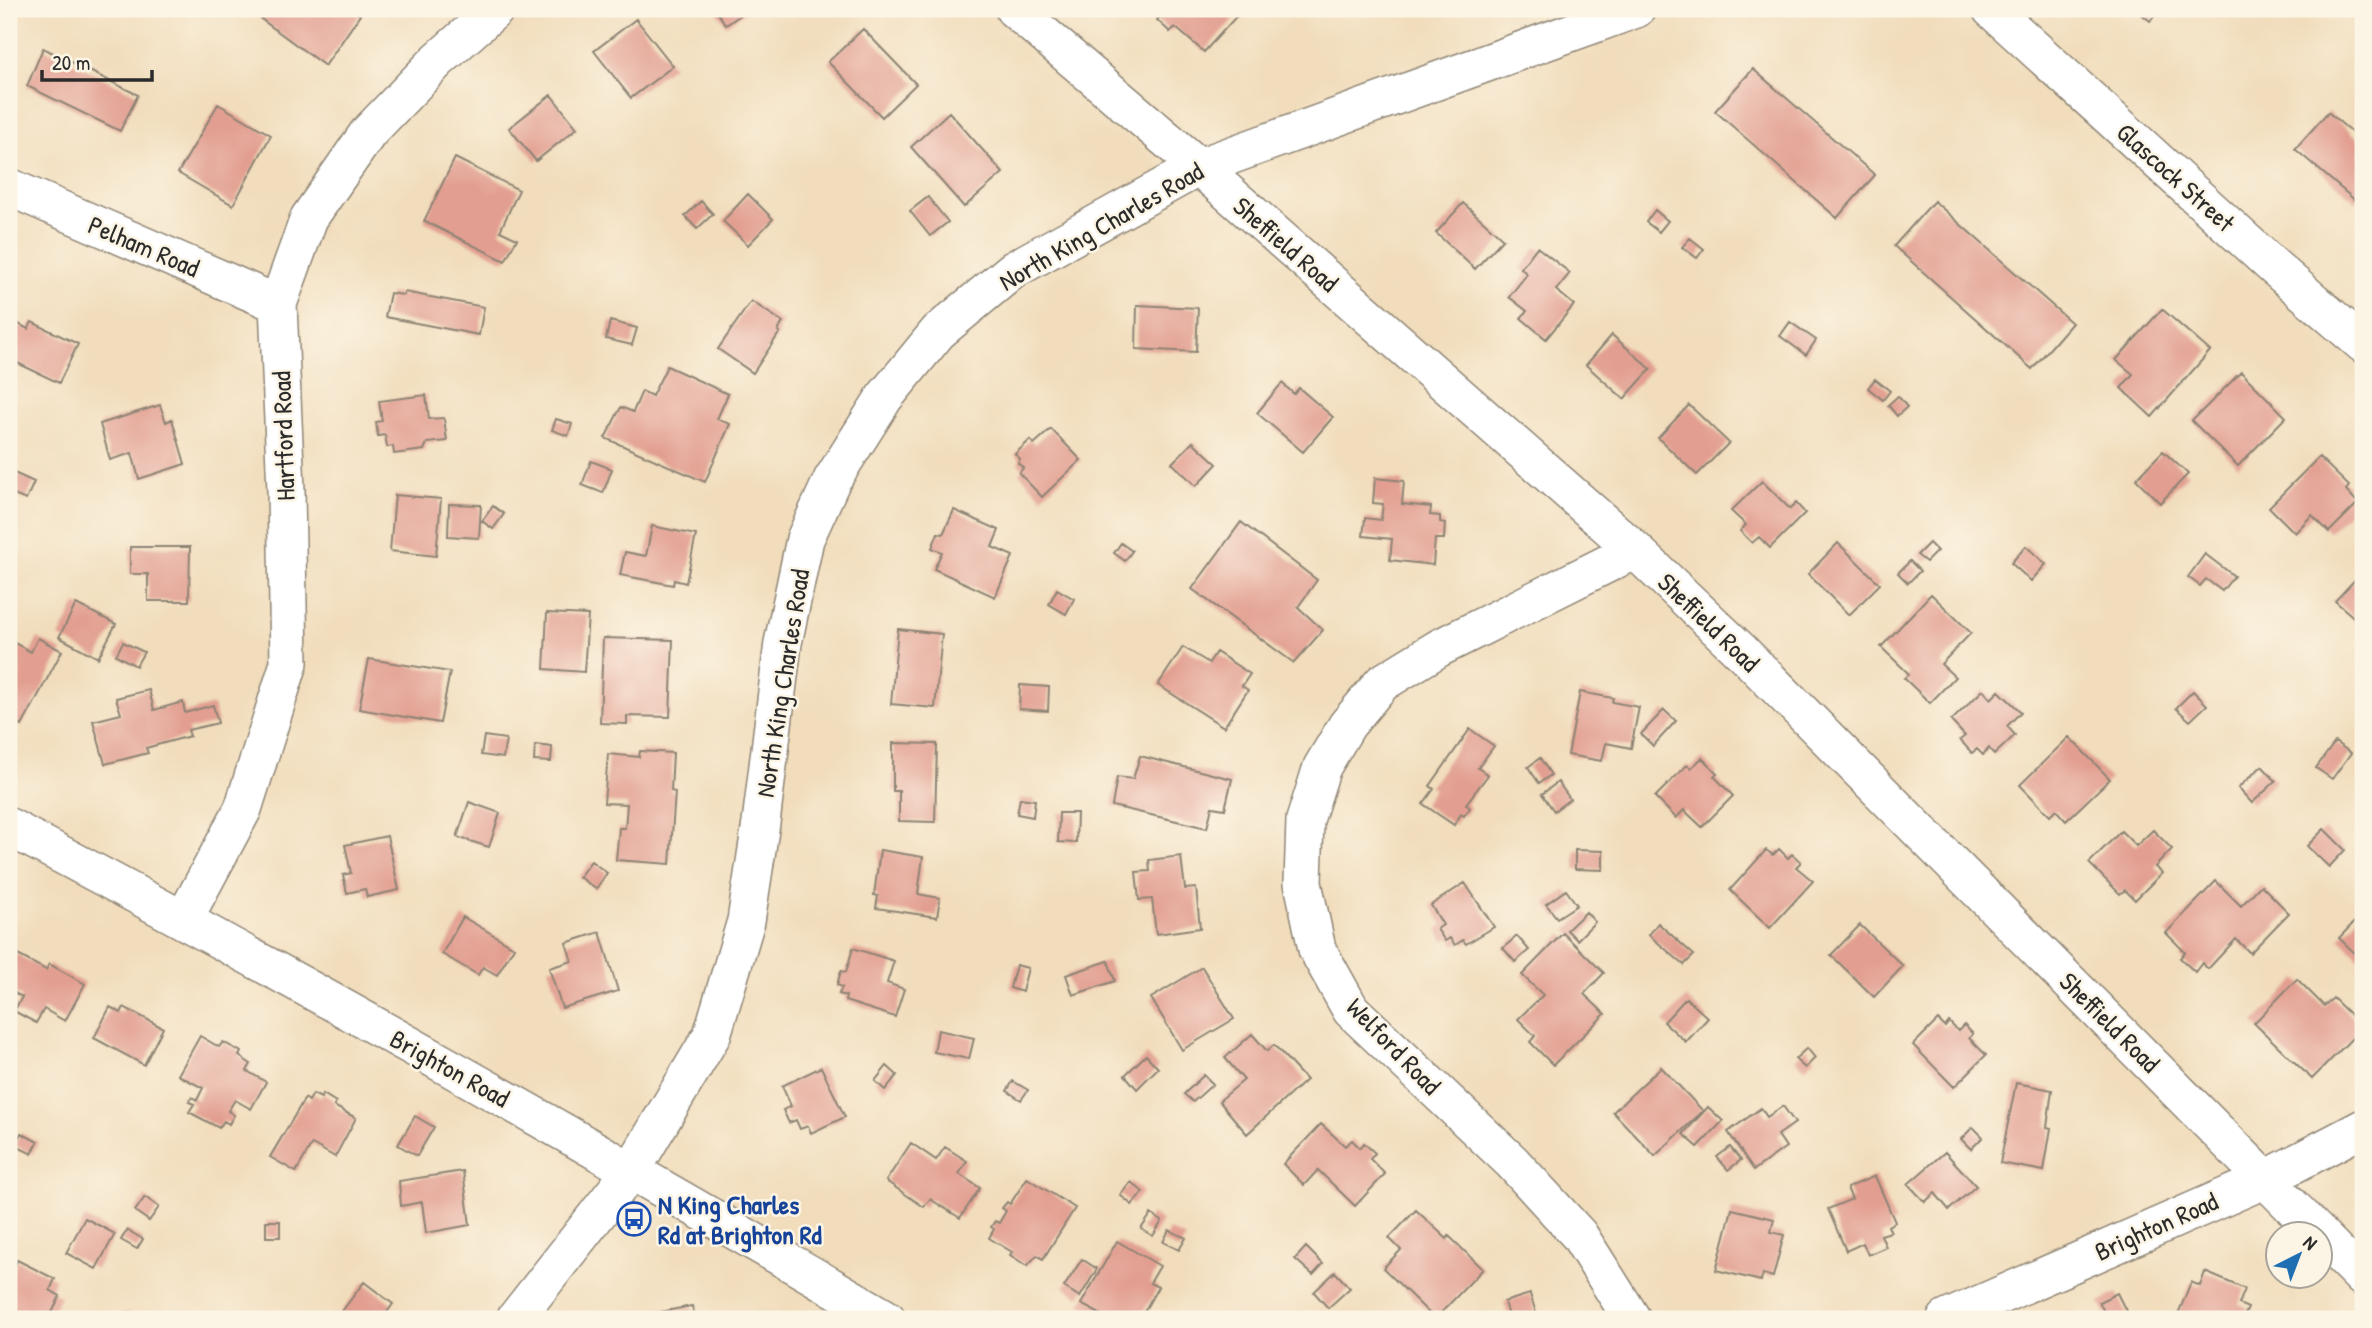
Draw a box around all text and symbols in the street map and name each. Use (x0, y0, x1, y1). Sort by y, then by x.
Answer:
scale bar (42, 38, 152, 82)
text: 20 m (52, 48, 90, 77)
street label: Glascock Street (2109, 115, 2243, 240)
street label: North King Charles Road (993, 153, 1209, 299)
street label: Sheffield Road (1226, 189, 1346, 299)
street label: Pelham Road (83, 207, 205, 285)
street label: Hartford Road (263, 370, 303, 502)
street label: Sheffield Road (1651, 565, 1767, 679)
street label: North King Charles Road (747, 567, 817, 799)
street label: Sheffield Road (2052, 964, 2168, 1080)
street label: Welford Road (1339, 990, 1449, 1102)
street label: Brighton Road (384, 1021, 516, 1115)
street label: Brighton Road (2089, 1183, 2223, 1269)
place label: N King Charles Rd at Brighton Rd (658, 1187, 823, 1253)
bus stop icon: N King Charles Rd at Brighton Rd (615, 1200, 653, 1238)
north arrow (2264, 1220, 2334, 1290)
text: N (2298, 1229, 2323, 1255)

